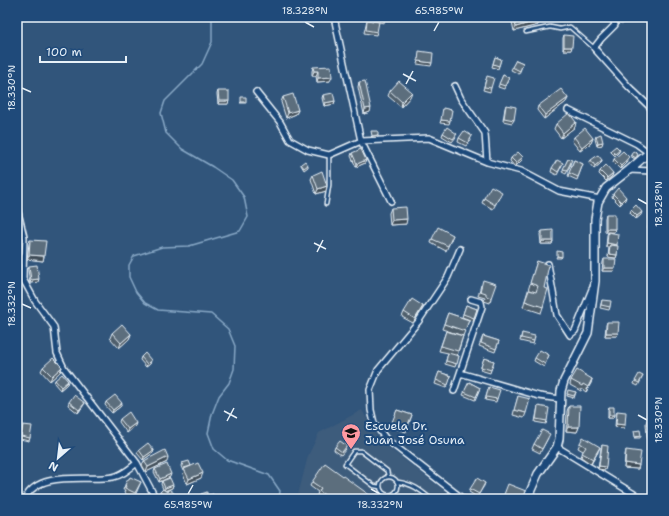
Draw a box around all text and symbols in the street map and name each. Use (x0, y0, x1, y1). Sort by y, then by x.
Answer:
text: 18.328°N (282, 4, 328, 17)
text: 65.985°W (415, 4, 464, 17)
scale bar (40, 38, 126, 64)
text: 100 m (46, 44, 82, 60)
text: 18.330°N (5, 65, 18, 111)
text: 18.328°N (652, 181, 665, 227)
text: 18.332°N (5, 281, 18, 327)
text: 18.330°N (652, 397, 665, 443)
place label: Escuela Dr. Juan José Osuna (365, 418, 465, 448)
school or university icon: Escuela Dr. Juan José Osuna (340, 422, 362, 450)
north arrow (38, 438, 78, 478)
text: N (46, 458, 61, 475)
text: 65.985°W (164, 498, 213, 511)
text: 18.332°N (357, 498, 403, 511)

